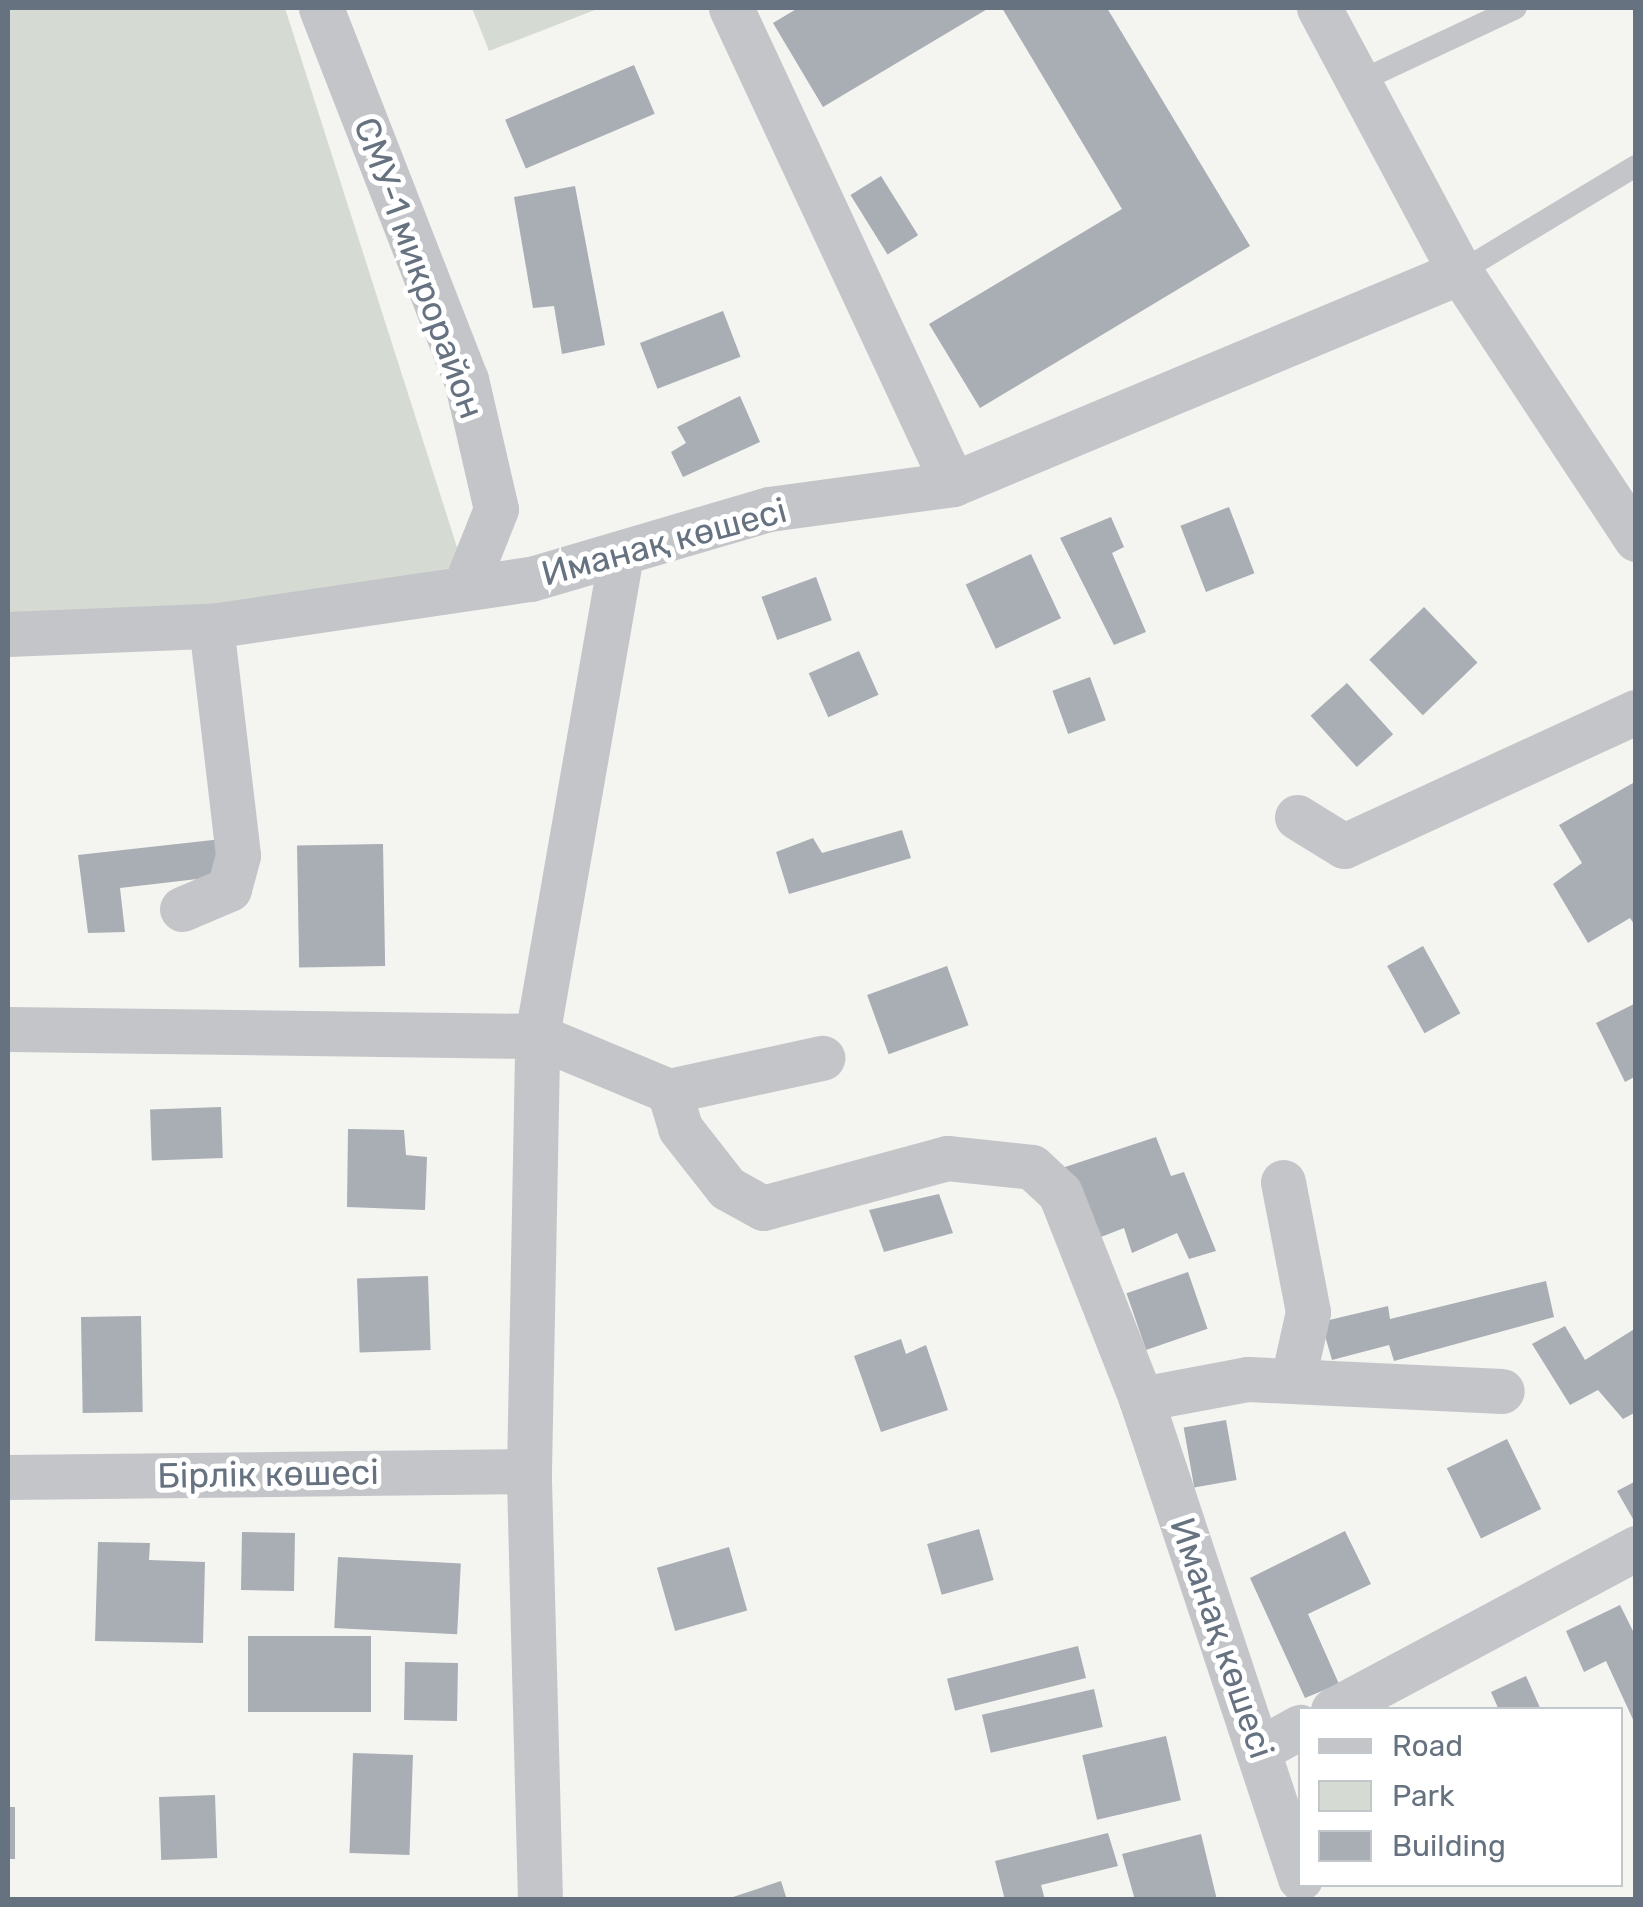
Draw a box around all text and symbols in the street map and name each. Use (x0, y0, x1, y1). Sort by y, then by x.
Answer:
street label: СМУ-1 микрорайон (345, 112, 493, 424)
street label: Иманақ көшесі (537, 489, 791, 595)
street label: Бірлік көшесі (157, 1451, 379, 1497)
street label: Иманақ көшесі (1161, 1512, 1283, 1764)
legend (1298, 1707, 1623, 1887)
text: Road (1392, 1728, 1463, 1764)
text: Park (1392, 1778, 1454, 1814)
text: Building (1392, 1828, 1506, 1864)

